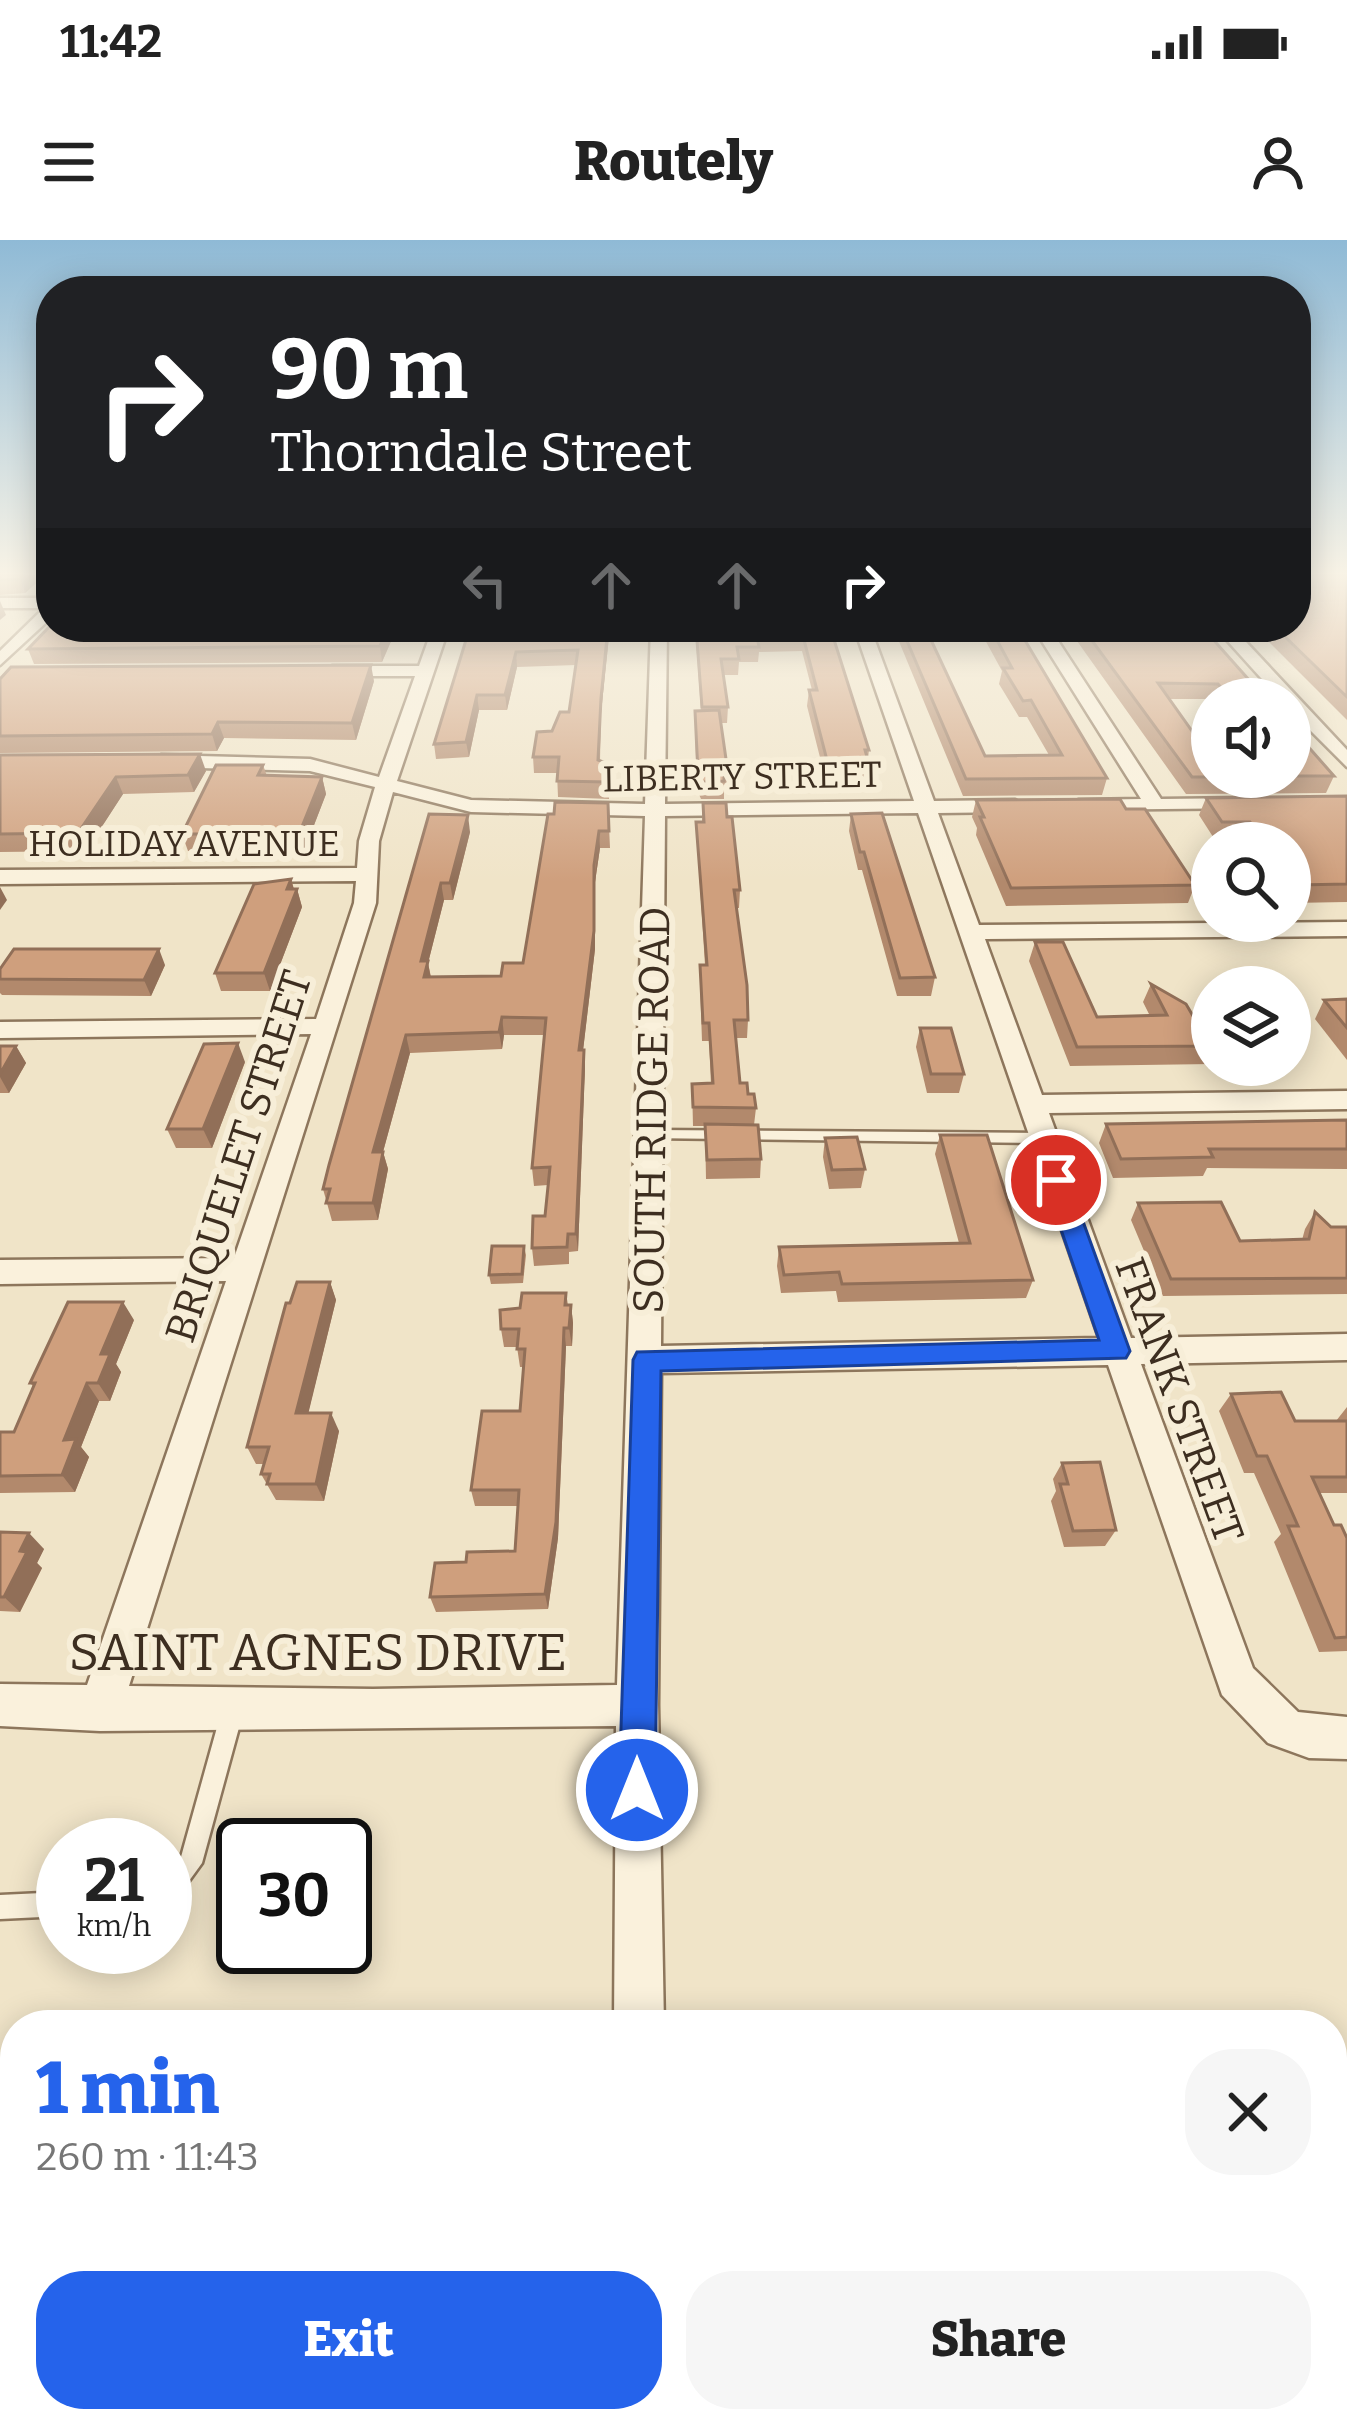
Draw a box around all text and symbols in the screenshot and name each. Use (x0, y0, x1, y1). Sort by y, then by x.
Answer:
text: 11:42 (60, 15, 162, 69)
icon: menu (36, 129, 102, 195)
icon: person (1245, 129, 1311, 195)
text: Routely (574, 130, 773, 194)
text: 90 m (270, 319, 468, 420)
icon: right (72, 324, 228, 480)
text: Thorndale Street (270, 421, 692, 485)
icon: left (452, 552, 518, 618)
icon: ahead (578, 552, 644, 618)
icon: ahead (704, 552, 770, 618)
icon: right (830, 552, 896, 618)
map controls (1191, 678, 1311, 1086)
button: sound (1191, 678, 1311, 798)
street label: LIBERTY STREET (602, 753, 882, 801)
street label: HOLIDAY AVENUE (28, 822, 340, 866)
button: search (1191, 822, 1311, 942)
street label: SOUTH RIDGE ROAD (623, 906, 681, 1314)
street label: BRIQUELET STREET (155, 964, 323, 1348)
button: layers (1191, 966, 1311, 1086)
pin (1005, 1129, 1107, 1231)
icon: arrive (1023, 1147, 1089, 1213)
street label: FRANK STREET (1104, 1251, 1254, 1550)
street label: SAINT AGNES DRIVE (69, 1622, 567, 1684)
position arrow (574, 1727, 700, 1853)
speed limit sign: 30 (216, 1818, 372, 1974)
text: 21 (84, 1845, 144, 1917)
text: km/h (77, 1908, 151, 1944)
text: 1 min (36, 2046, 219, 2132)
button: close (1185, 2049, 1311, 2175)
text: 260 m · 11:43 (36, 2134, 259, 2180)
button: Exit (36, 2271, 662, 2409)
button: Share (686, 2271, 1311, 2409)

